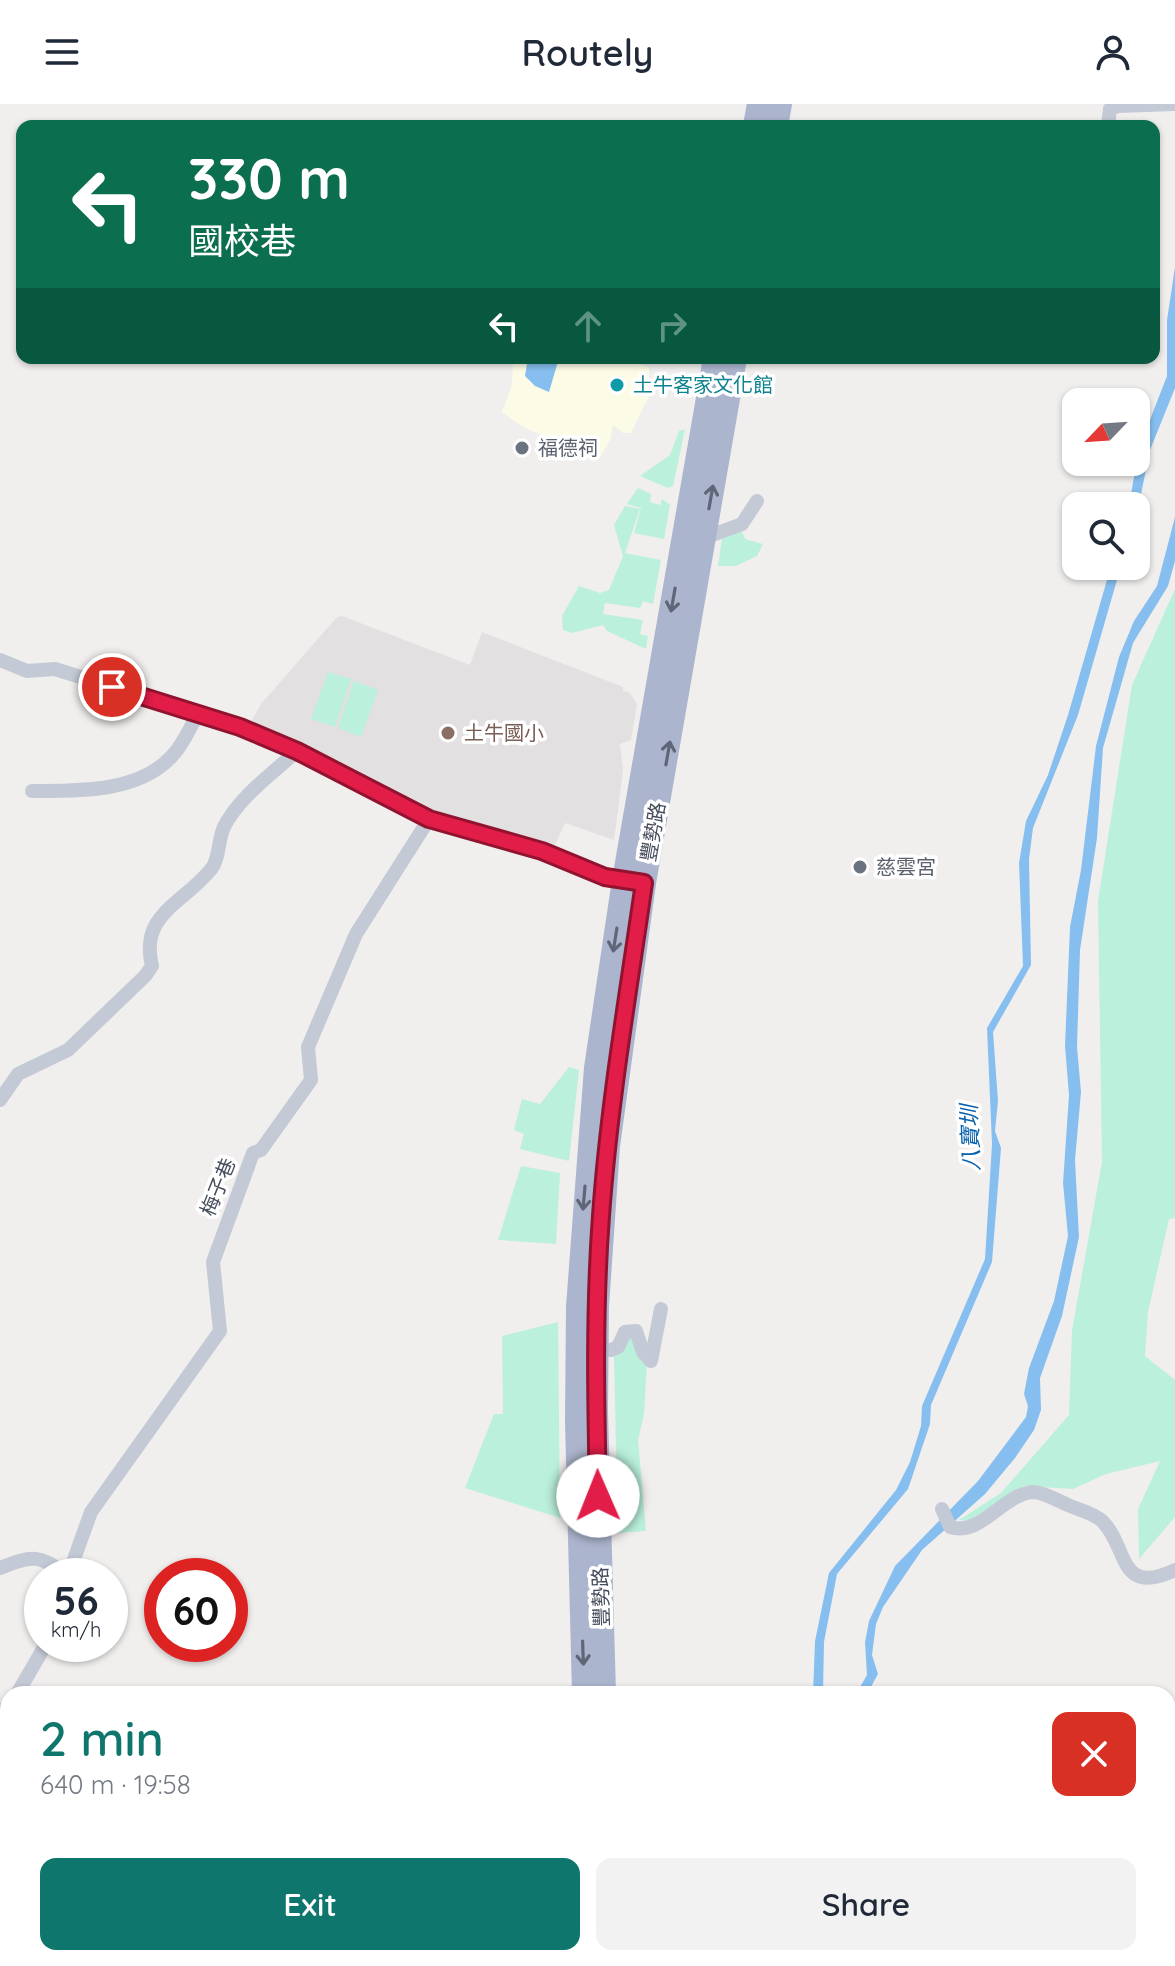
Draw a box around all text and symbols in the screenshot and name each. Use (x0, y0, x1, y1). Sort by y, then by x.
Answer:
icon: menu (40, 30, 84, 74)
text: Routely (522, 30, 653, 75)
icon: person (1091, 30, 1135, 74)
text: 330 m (188, 143, 350, 213)
icon: left (56, 152, 160, 256)
text: 國校巷 (188, 218, 296, 263)
icon: left (482, 304, 526, 348)
icon: ahead (566, 304, 610, 348)
icon: right (650, 304, 694, 348)
place label: 土牛客家文化館 (633, 372, 773, 397)
marker: 土牛客家文化館 (608, 376, 626, 394)
north arrow (1062, 388, 1150, 476)
map controls (1062, 388, 1150, 580)
place label: 福德祠 (538, 435, 598, 460)
marker: 福德祠 (513, 439, 531, 457)
one-way arrow (704, 485, 719, 510)
button: search (1062, 492, 1150, 580)
one-way arrow (665, 587, 680, 613)
pin (78, 653, 146, 721)
icon: arrive (90, 665, 134, 709)
place label: 土牛國小 (464, 720, 544, 745)
marker: 土牛國小 (439, 724, 457, 742)
one-way arrow (661, 741, 676, 766)
street label: 豐勢路 (635, 800, 670, 864)
place label: 慈雲宮 (876, 854, 936, 879)
marker: 慈雲宮 (851, 858, 869, 876)
one-way arrow (607, 926, 622, 952)
water label: 八寶圳 (955, 1102, 985, 1171)
street label: 梅子巷 (195, 1154, 240, 1219)
one-way arrow (576, 1184, 591, 1210)
position arrow (556, 1454, 640, 1538)
speed limit sign: 60 (144, 1558, 248, 1662)
street label: 豐勢路 (587, 1567, 614, 1627)
text: 56 (53, 1575, 99, 1625)
text: km/h (51, 1617, 101, 1642)
one-way arrow (575, 1639, 590, 1666)
text: 2 min (40, 1708, 164, 1768)
button: close (1052, 1712, 1136, 1796)
text: 640 m · 19:58 (40, 1768, 191, 1801)
button: Exit (40, 1858, 580, 1950)
button: Share (596, 1858, 1136, 1950)

